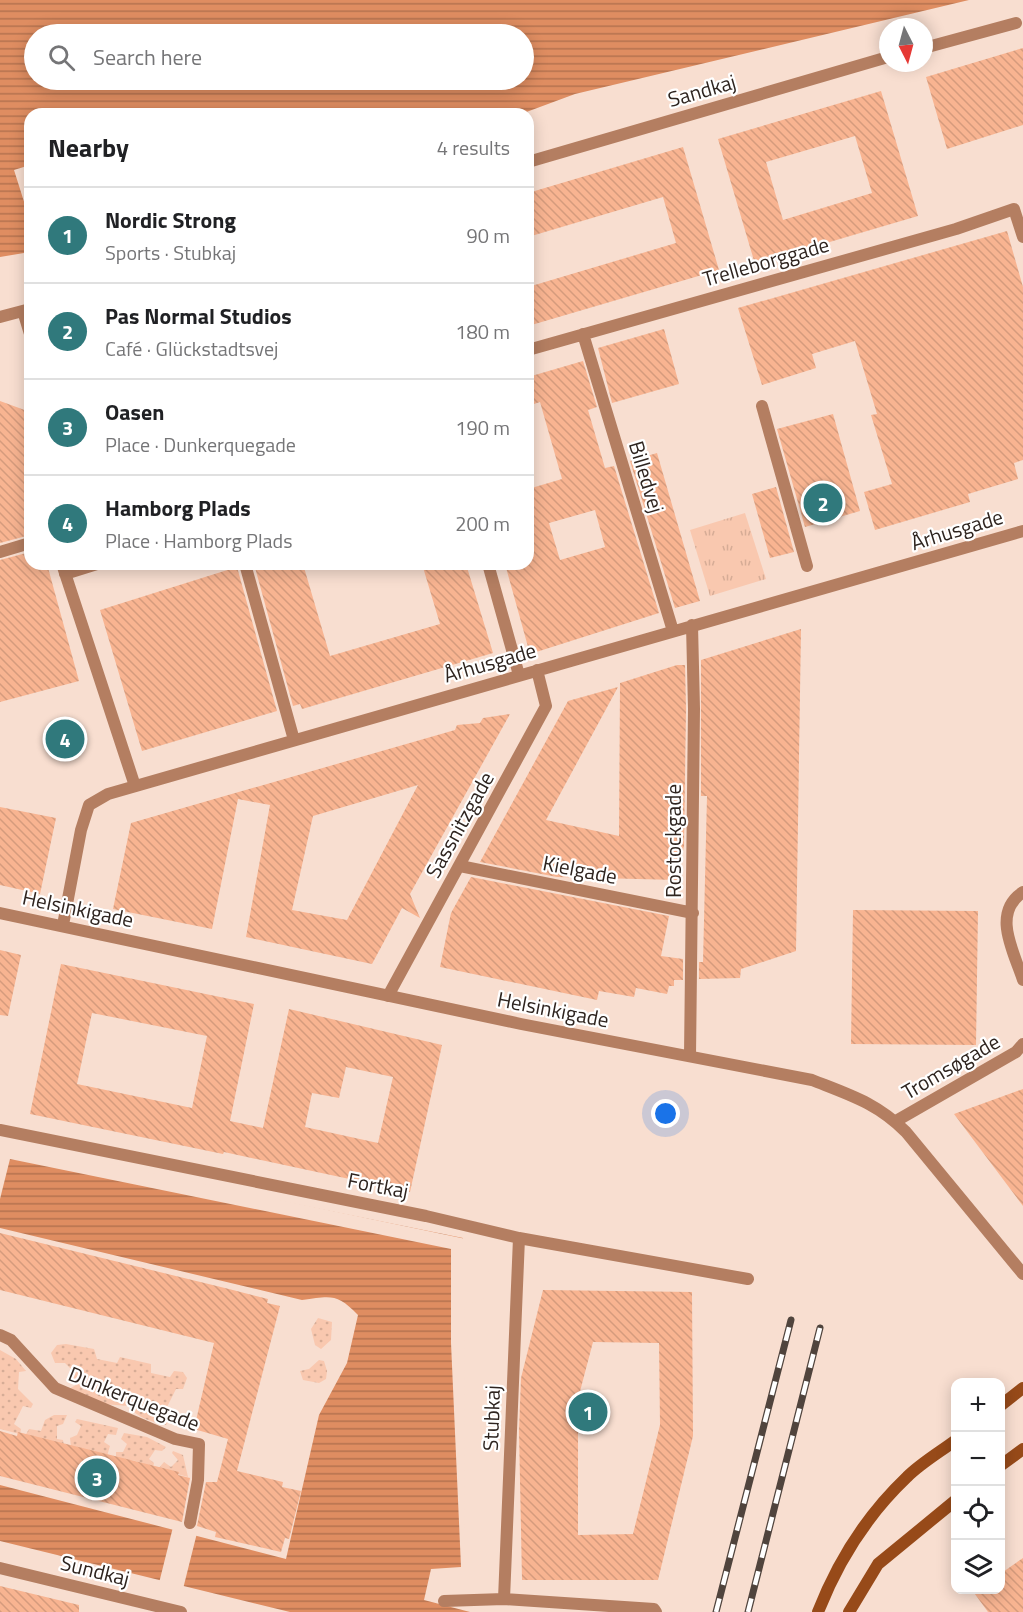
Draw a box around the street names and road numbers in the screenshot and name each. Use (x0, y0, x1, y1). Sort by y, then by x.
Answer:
street label: Sandkaj (664, 65, 739, 115)
street label: Trelleborggade (699, 228, 833, 294)
street label: Billedvej (621, 437, 673, 517)
street label: Århusgade (907, 500, 1007, 558)
street label: Århusgade (440, 634, 540, 690)
street label: Sassnitzgade (417, 765, 502, 884)
street label: Rostockgade (657, 784, 689, 898)
street label: Kielgade (540, 846, 620, 892)
street label: Helsinkigade (20, 881, 137, 935)
street label: Helsinkigade (495, 983, 612, 1035)
street label: Tromsøgade (895, 1025, 1006, 1107)
street label: Fortkaj (345, 1163, 411, 1207)
street label: Dunkerquegade (64, 1357, 205, 1439)
street label: Stubkaj (474, 1384, 508, 1451)
street label: Sundkaj (57, 1546, 133, 1594)

